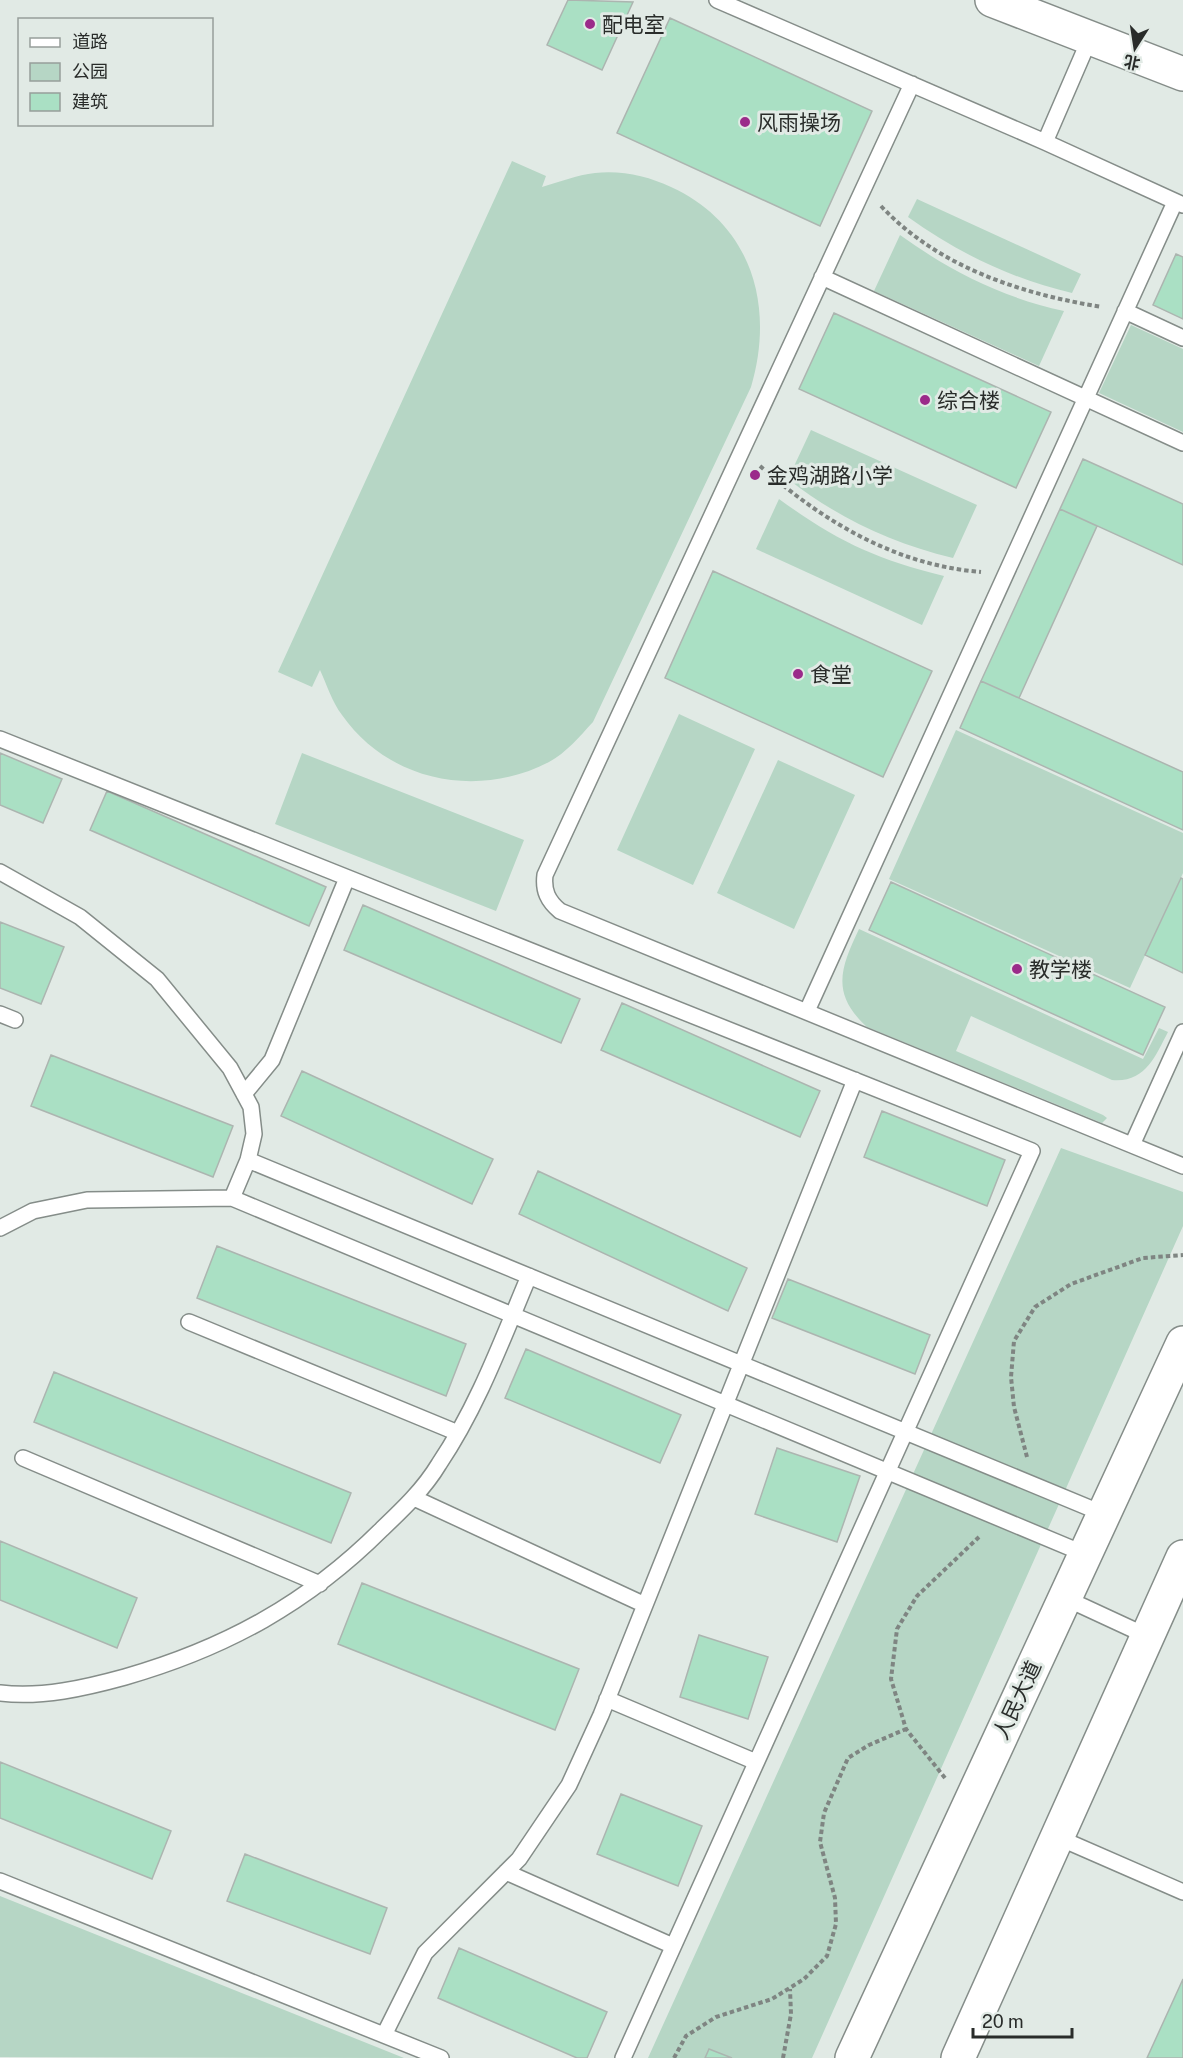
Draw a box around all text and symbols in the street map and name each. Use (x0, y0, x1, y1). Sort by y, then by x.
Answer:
place label: 配电室 (602, 12, 665, 37)
marker: 配电室 (583, 17, 597, 31)
legend (18, 18, 213, 126)
north arrow (1105, 18, 1165, 78)
text: 道路 (72, 31, 108, 52)
text: 北 (1122, 51, 1142, 73)
text: 公园 (72, 61, 108, 82)
text: 建筑 (72, 91, 108, 112)
place label: 风雨操场 (757, 110, 841, 135)
marker: 风雨操场 (738, 115, 752, 129)
place label: 综合楼 (937, 388, 1000, 413)
marker: 综合楼 (918, 393, 932, 407)
place label: 金鸡湖路小学 (767, 463, 893, 488)
marker: 金鸡湖路小学 (748, 468, 762, 482)
place label: 食堂 (810, 662, 852, 687)
marker: 食堂 (791, 667, 805, 681)
place label: 教学楼 (1029, 957, 1092, 982)
marker: 教学楼 (1010, 962, 1024, 976)
street label: 人民大道 (988, 1657, 1046, 1743)
scale bar (973, 2001, 1072, 2039)
text: 20 m (982, 2011, 1024, 2032)

